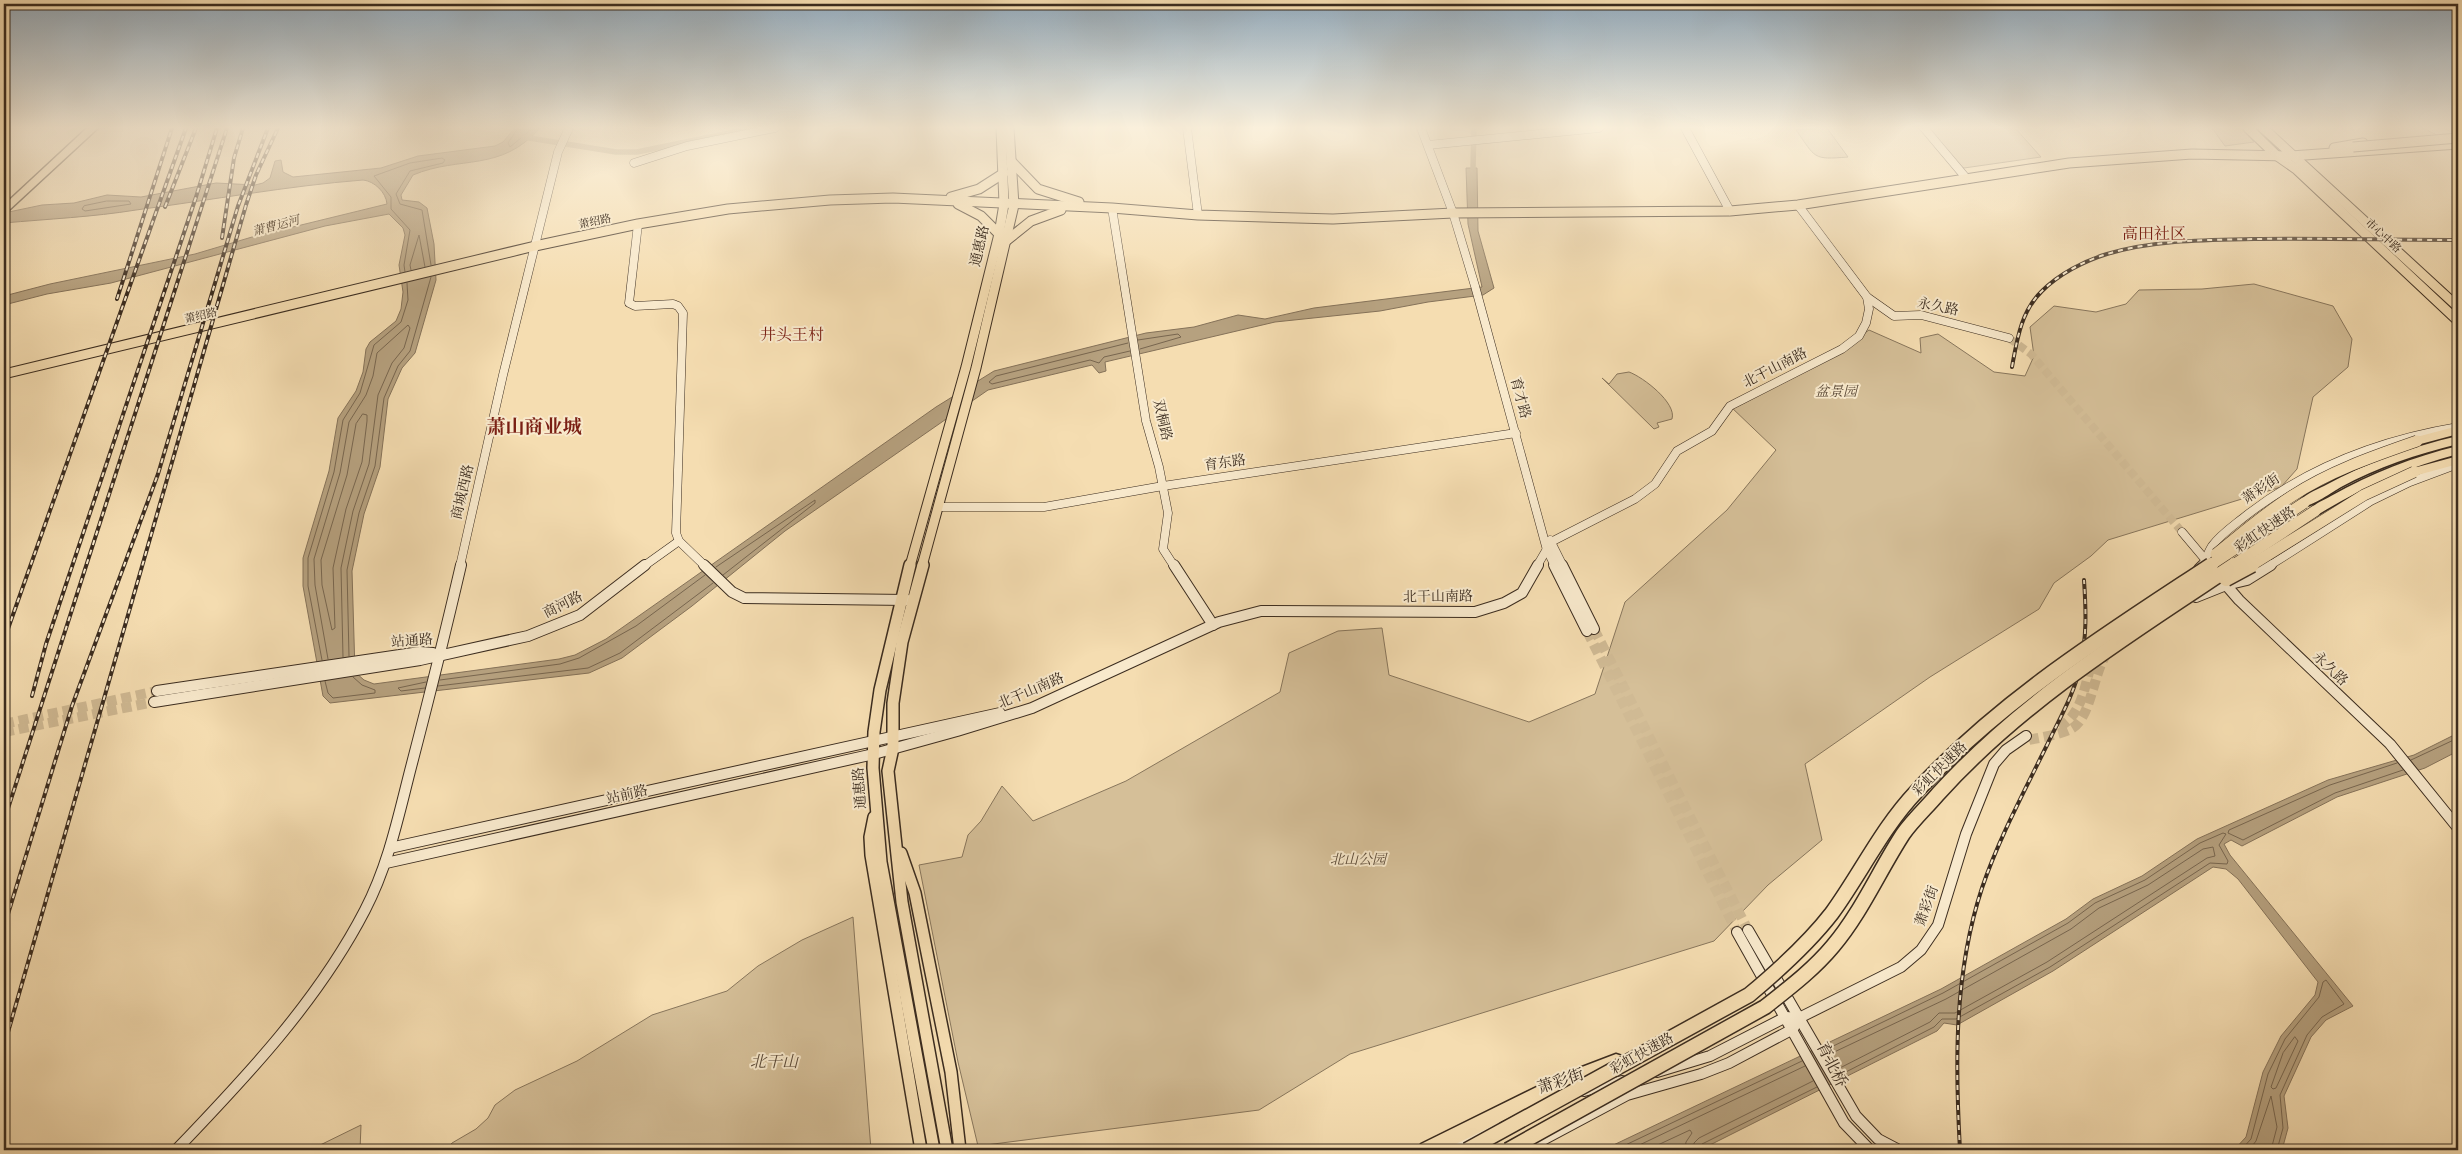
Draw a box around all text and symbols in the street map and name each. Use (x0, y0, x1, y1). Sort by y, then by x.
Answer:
water label: 萧曹运河 (251, 212, 303, 239)
street label: 萧绍路 (577, 212, 613, 232)
street label: 市心中路 (2362, 216, 2404, 256)
street label: 通惠路 (967, 224, 993, 268)
district label: 高田社区 (2122, 225, 2186, 245)
street label: 永久路 (1916, 294, 1960, 320)
street label: 萧绍路 (183, 305, 219, 327)
district label: 井头王村 (760, 326, 824, 346)
street label: 北干山南路 (1740, 344, 1810, 392)
street label: 育才路 (1506, 375, 1534, 421)
park label: 盆景园 (1815, 383, 1859, 401)
street label: 双桐路 (1149, 398, 1175, 442)
district label: 萧山商业城 (486, 416, 582, 440)
street label: 育东路 (1203, 451, 1247, 475)
street label: 商城西路 (448, 463, 478, 521)
street label: 萧彩街 (2239, 470, 2283, 508)
street label: 彩虹快速路 (2231, 503, 2299, 557)
street label: 商河路 (540, 587, 586, 623)
street label: 北干山南路 (1403, 587, 1473, 607)
street label: 站通路 (390, 631, 434, 651)
street label: 永久路 (2309, 648, 2351, 690)
street label: 北干山南路 (995, 669, 1067, 713)
street label: 彩虹快速路 (1909, 738, 1971, 800)
street label: 通惠路 (850, 766, 870, 810)
street label: 站前路 (605, 782, 649, 808)
park label: 北山公园 (1330, 851, 1388, 869)
street label: 萧彩街 (1911, 883, 1943, 929)
street label: 彩虹快速路 (1607, 1029, 1677, 1079)
street label: 育北桥 (1811, 1039, 1851, 1091)
park label: 北干山 (750, 1053, 800, 1073)
street label: 萧彩街 (1535, 1065, 1587, 1099)

